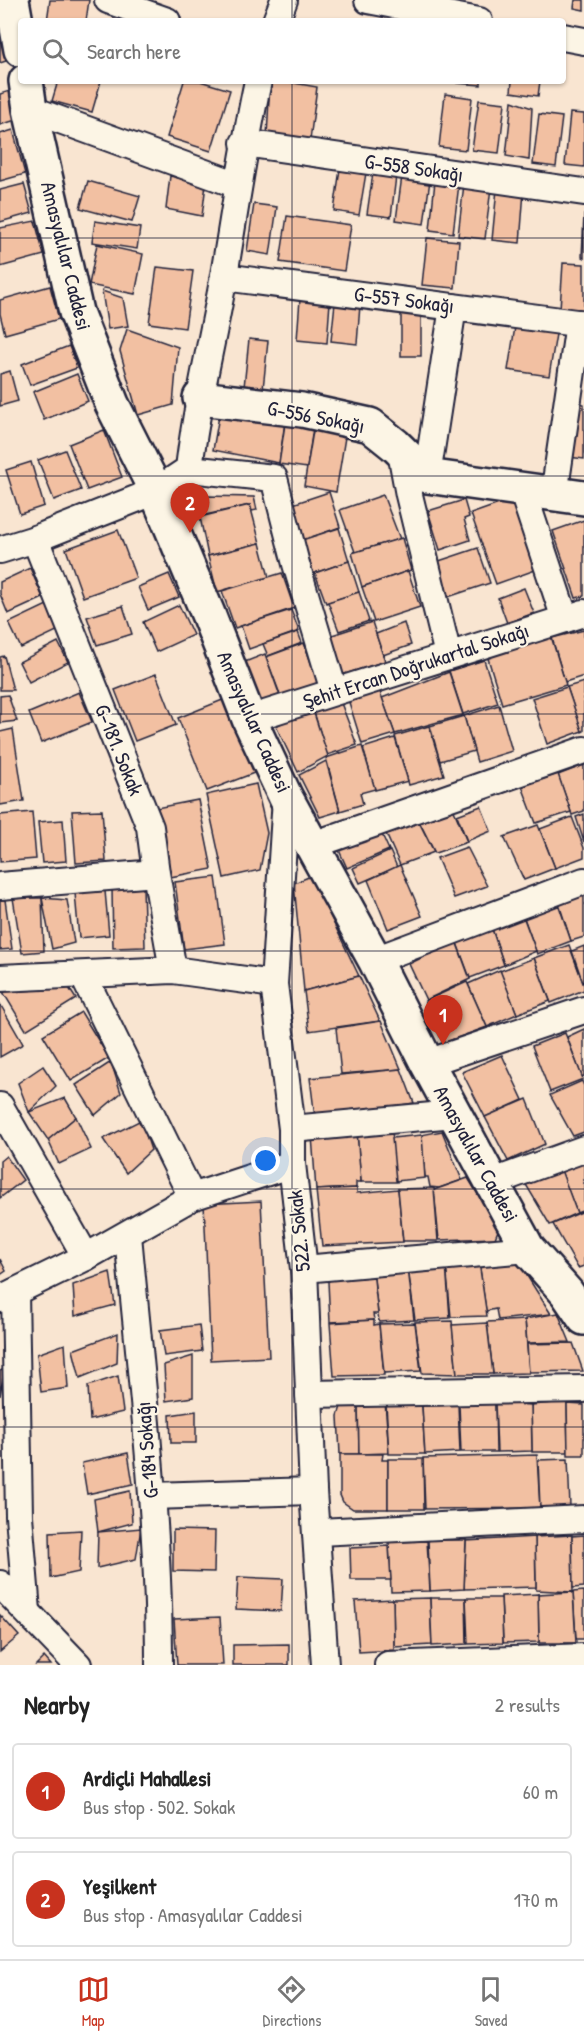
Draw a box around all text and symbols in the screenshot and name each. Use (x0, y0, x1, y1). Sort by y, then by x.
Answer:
search box (18, 18, 566, 84)
icon: search (39, 35, 72, 68)
text: Search here (87, 36, 181, 66)
street label: G-558 Sokağı (363, 146, 465, 189)
street label: Amasyalılar Caddesi (34, 179, 99, 333)
street label: G-557 Sokağı (352, 279, 456, 320)
street label: G-556 Sokağı (265, 393, 367, 440)
pin: 2 (170, 484, 210, 533)
street label: Şehit Ercan Doğrukartal Sokağı (299, 615, 533, 716)
street label: Amasyalılar Caddesi (210, 646, 299, 797)
street label: G-181. Sokak (88, 700, 151, 800)
pin: 1 (424, 996, 462, 1045)
street label: Amasyalılar Caddesi (427, 1080, 526, 1227)
your location (251, 1146, 280, 1175)
street label: 522. Sokak (280, 1189, 317, 1273)
street label: G-184 Sokağı (128, 1400, 165, 1500)
text: Nearby (24, 1687, 90, 1722)
text: 2 results (495, 1691, 560, 1718)
text: Ardiçli Mahallesi (83, 1763, 211, 1793)
text: 1 (42, 1778, 49, 1805)
text: 60 m (523, 1778, 558, 1805)
text: Bus stop · 502. Sokak (83, 1793, 235, 1820)
text: Yeşilkent (83, 1871, 156, 1901)
text: 2 (41, 1886, 50, 1913)
text: 170 m (514, 1886, 558, 1913)
text: Bus stop · Amasyalılar Caddesi (83, 1901, 303, 1928)
tab: Map (77, 1973, 110, 2031)
tab: Directions (263, 1973, 321, 2031)
tab: Saved (474, 1973, 507, 2031)

